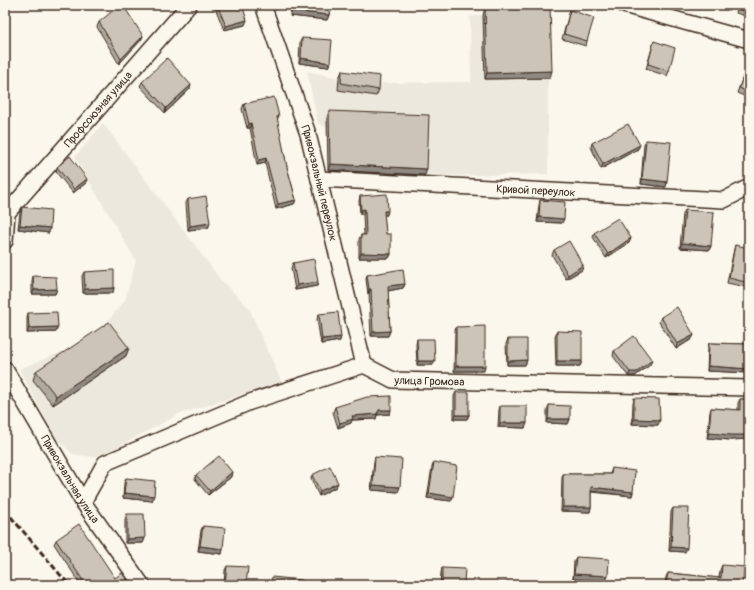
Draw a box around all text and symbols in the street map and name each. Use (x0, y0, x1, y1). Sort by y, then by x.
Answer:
street label: Профсоюзная улица (62, 69, 135, 150)
street label: Привокзальный переулок (298, 123, 340, 243)
street label: Кривой переулок (496, 182, 576, 199)
street label: улица Громова (393, 374, 465, 389)
street label: Привокзальная улица (38, 433, 102, 526)

